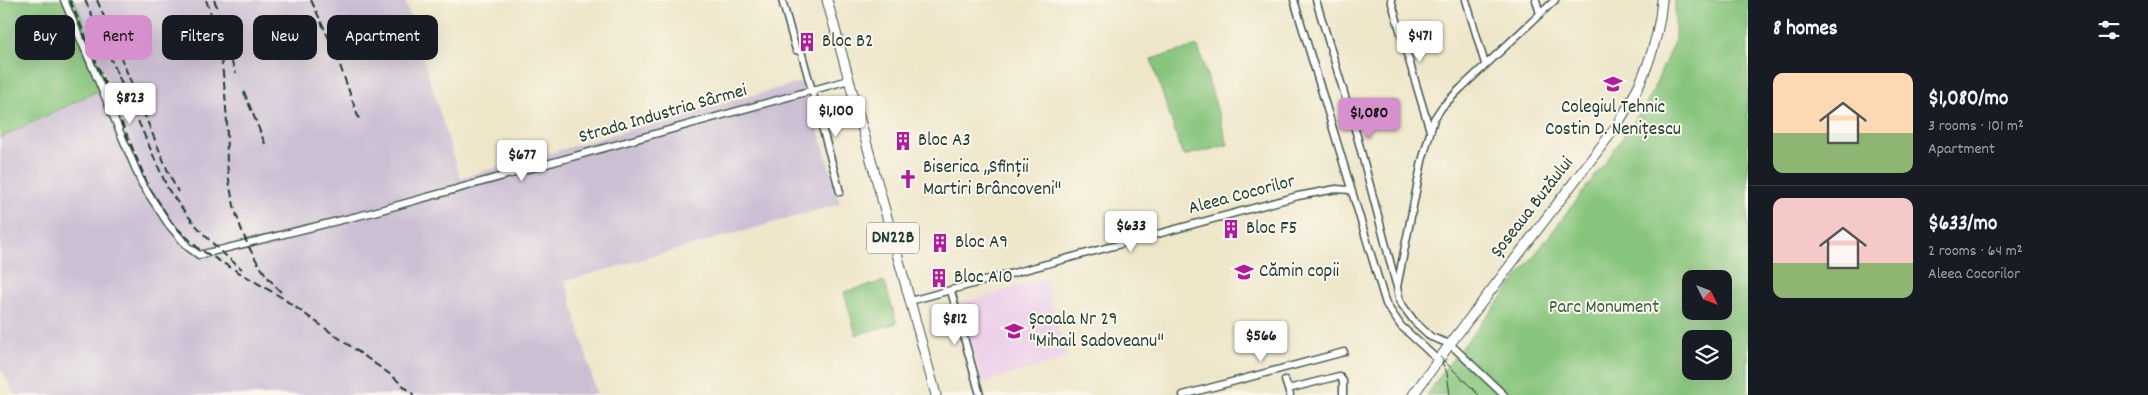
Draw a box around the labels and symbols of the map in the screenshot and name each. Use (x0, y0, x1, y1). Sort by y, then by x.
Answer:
pin: $471 (1390, 20, 1450, 63)
place label: Bloc B2 (822, 29, 873, 56)
building icon: Bloc B2 (796, 31, 818, 53)
school or university icon: Colegiul Tehnic Costin D. Nenițescu (1602, 73, 1624, 95)
street label: Strada Industria Sârmei (576, 78, 751, 152)
pin: $823 (100, 82, 160, 125)
place label: Colegiul Tehnic Costin D. Nenițescu (1545, 95, 1681, 144)
pin: $1,100 (795, 96, 877, 138)
pin: $1,080 (1328, 98, 1410, 140)
place label: Bloc A3 (918, 128, 971, 155)
building icon: Bloc A3 (892, 130, 914, 152)
pin: $677 (492, 140, 552, 182)
street label: Șoseaua Buzăului (1485, 152, 1581, 264)
place label: Biserica „Sfinții Martiri Brâncoveni" (923, 155, 1061, 204)
church icon: Biserica „Sfinții Martiri Brâncoveni" (897, 168, 919, 190)
street label: Aleea Cocorilor (1186, 169, 1298, 223)
pin: $633 (1101, 210, 1161, 253)
place label: Bloc F5 (1246, 216, 1297, 243)
building icon: Bloc F5 (1220, 218, 1242, 240)
road number: DN22B (867, 222, 919, 254)
place label: Bloc A9 (955, 230, 1008, 257)
building icon: Bloc A9 (929, 232, 951, 254)
place label: Cămin copii (1259, 259, 1340, 286)
school or university icon: Cămin copii (1233, 261, 1255, 283)
place label: Bloc A10 (954, 265, 1013, 292)
building icon: Bloc A10 (928, 267, 950, 289)
north arrow (1682, 270, 1732, 320)
park label: Parc Monument (1549, 295, 1659, 322)
pin: $812 (925, 304, 985, 346)
place label: Școala Nr 29 "Mihail Sadoveanu" (1029, 307, 1164, 356)
school or university icon: Școala Nr 29 "Mihail Sadoveanu" (1003, 320, 1025, 342)
pin: $566 (1231, 320, 1291, 363)

